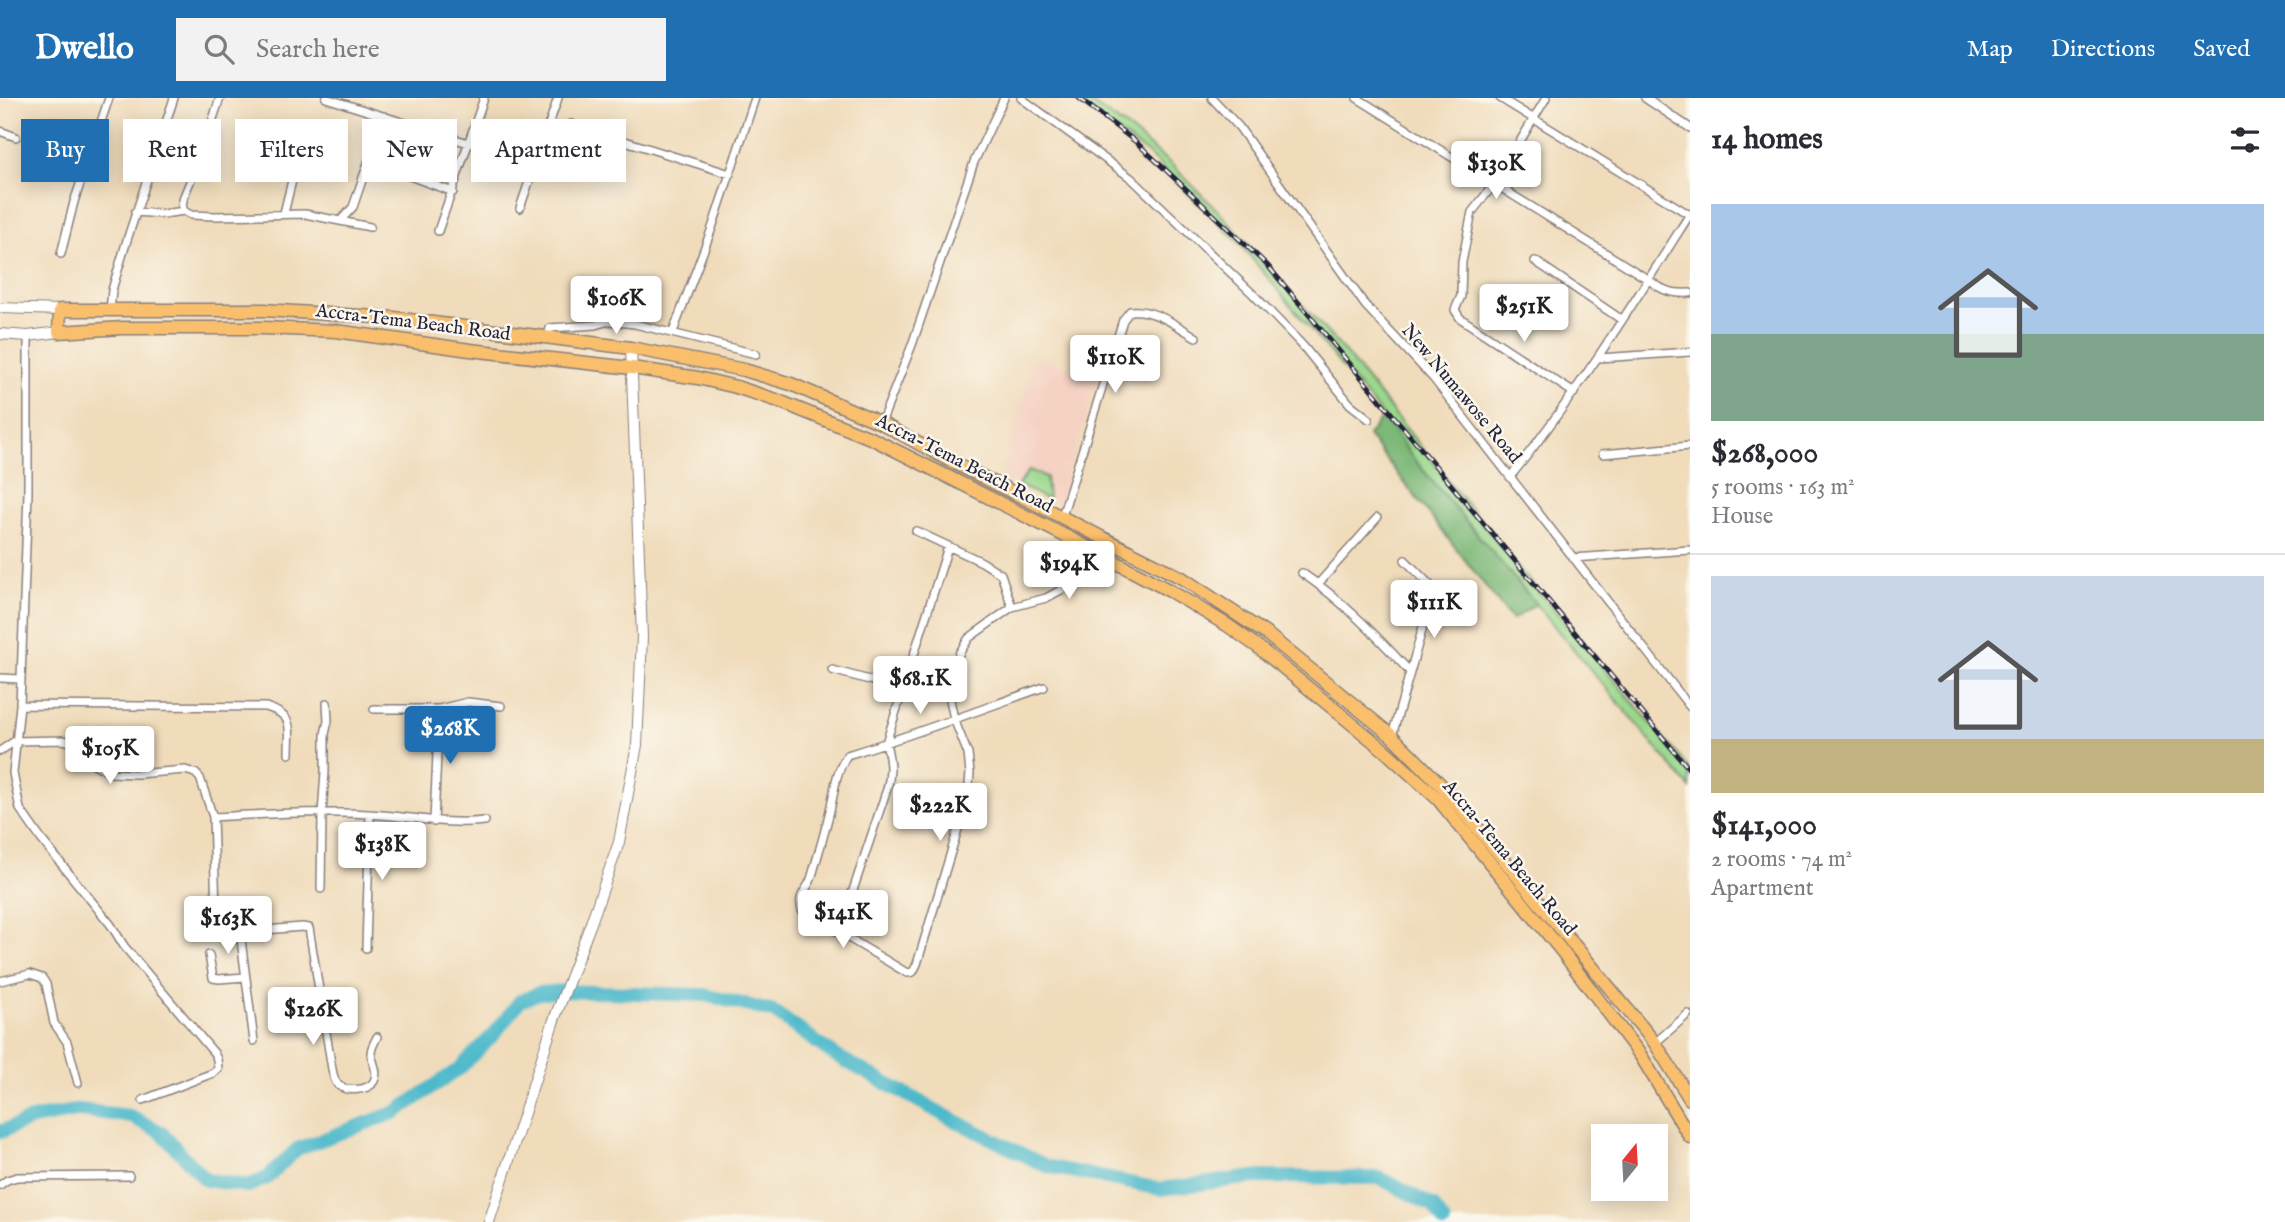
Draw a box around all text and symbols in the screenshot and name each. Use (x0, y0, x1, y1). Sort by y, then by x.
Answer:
search box (176, 18, 666, 81)
text: Dwello (35, 28, 134, 70)
icon: search (200, 30, 238, 68)
text: Search here (256, 33, 380, 66)
text: Map (1967, 34, 2013, 65)
text: Directions (2051, 34, 2155, 65)
text: Saved (2193, 34, 2250, 65)
chip: Buy (21, 119, 109, 182)
chip: Rent (123, 119, 221, 182)
chip: Filters (235, 119, 348, 182)
chip: New (362, 119, 457, 182)
chip: Apartment (471, 119, 626, 182)
text: 14 homes (1711, 121, 1823, 159)
icon: filters (2226, 121, 2264, 159)
pin: $130K (1447, 141, 1545, 201)
text: $130K (1467, 149, 1525, 178)
icon: home (1925, 250, 2051, 376)
pin: $106K (567, 276, 665, 336)
text: $106K (587, 284, 645, 313)
pin: $251K (1475, 285, 1573, 344)
text: $251K (1496, 292, 1553, 321)
street label: Accra-Tema Beach Road (313, 299, 513, 347)
street label: New Numawose Road (1396, 319, 1527, 469)
pin: $110K (1066, 336, 1164, 395)
text: $110K (1086, 343, 1144, 372)
street label: Accra-Tema Beach Road (870, 408, 1058, 520)
text: $268,000 (1711, 435, 1818, 473)
text: 5 rooms · 163 m² (1711, 473, 1855, 502)
text: House (1711, 502, 1773, 531)
pin: $194K (1020, 542, 1118, 601)
text: $194K (1039, 549, 1099, 578)
pin: $111K (1385, 580, 1483, 640)
text: $111K (1406, 588, 1462, 617)
icon: home (1925, 622, 2051, 748)
pin: $68.1K (863, 656, 977, 716)
text: $68.1K (889, 664, 951, 693)
pin: $268K (401, 706, 499, 766)
text: $268K (421, 714, 479, 743)
pin: $105K (61, 726, 159, 786)
text: $105K (81, 734, 139, 763)
street label: Accra-Tema Beach Road (1436, 774, 1582, 941)
pin: $222K (891, 784, 989, 843)
text: $222K (909, 791, 971, 820)
text: $141,000 (1711, 807, 1817, 845)
pin: $138K (333, 822, 431, 882)
text: $138K (354, 830, 410, 859)
text: 2 rooms · 74 m² (1711, 845, 1852, 874)
text: Apartment (1711, 874, 1814, 903)
pin: $141K (794, 890, 892, 950)
pin: $163K (179, 896, 277, 956)
text: $141K (814, 898, 872, 927)
text: $163K (200, 904, 256, 933)
pin: $126K (264, 988, 362, 1047)
text: $126K (284, 995, 342, 1024)
north arrow (1591, 1124, 1668, 1200)
map controls (1591, 1124, 1668, 1201)

